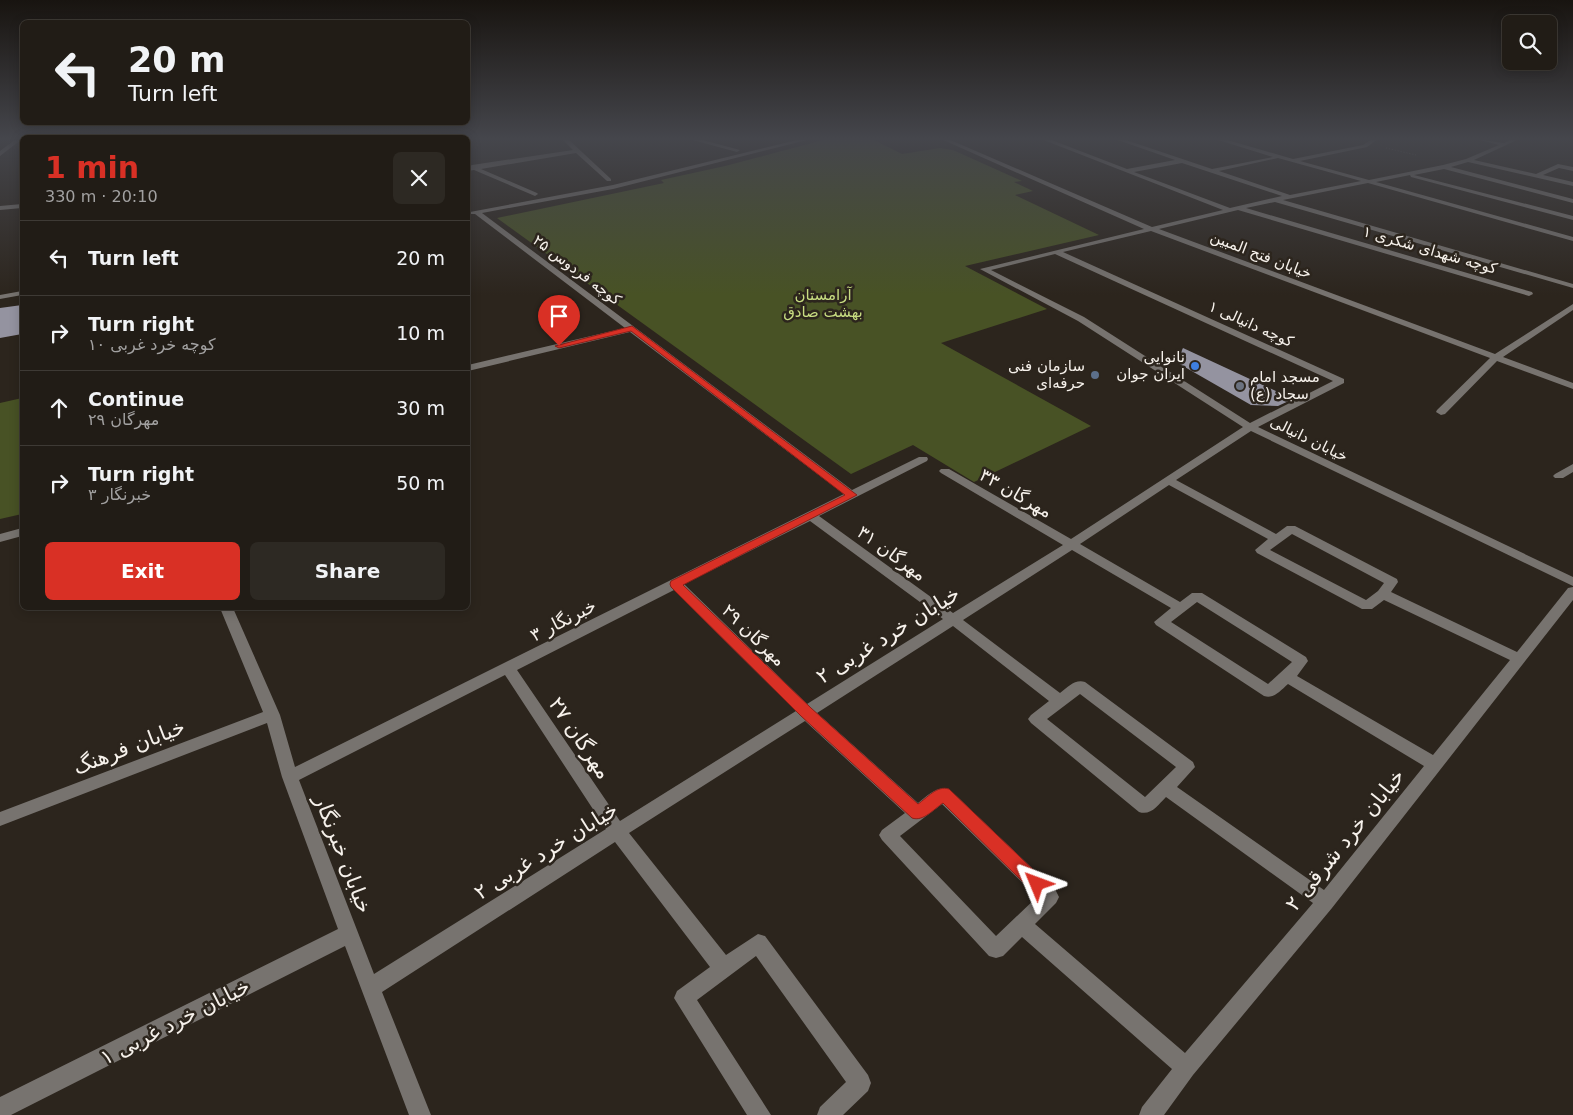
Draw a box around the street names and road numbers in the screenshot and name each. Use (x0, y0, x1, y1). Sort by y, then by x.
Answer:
street label: کوچه شهدای شکری ۱ (1361, 222, 1500, 278)
street label: خیابان فتح المبین (1208, 227, 1314, 283)
street label: کوچه فردوس ۲۵ (529, 231, 625, 309)
street label: کوچه دانیالی ۱ (1206, 297, 1297, 351)
street label: خیابان دانیالی (1267, 412, 1351, 466)
street label: مهرگان ۳۳ (976, 464, 1056, 523)
street label: مهرگان ۳۱ (853, 521, 931, 586)
street label: خیابان خرد غربی ۲ (812, 581, 964, 689)
street label: خبرنگار ۳ (527, 595, 600, 646)
street label: مهرگان ۲۹ (717, 600, 790, 671)
street label: مهرگان ۲۷ (544, 692, 616, 784)
street label: خیابان فرهنگ (70, 715, 188, 779)
street label: خیابان خرد شرقی ۲ (1281, 764, 1409, 916)
street label: خیابان خبرنگار (309, 790, 377, 917)
street label: خیابان خرد غربی ۲ (470, 797, 622, 905)
street label: خیابان خرد غربی ۱ (96, 974, 254, 1070)

